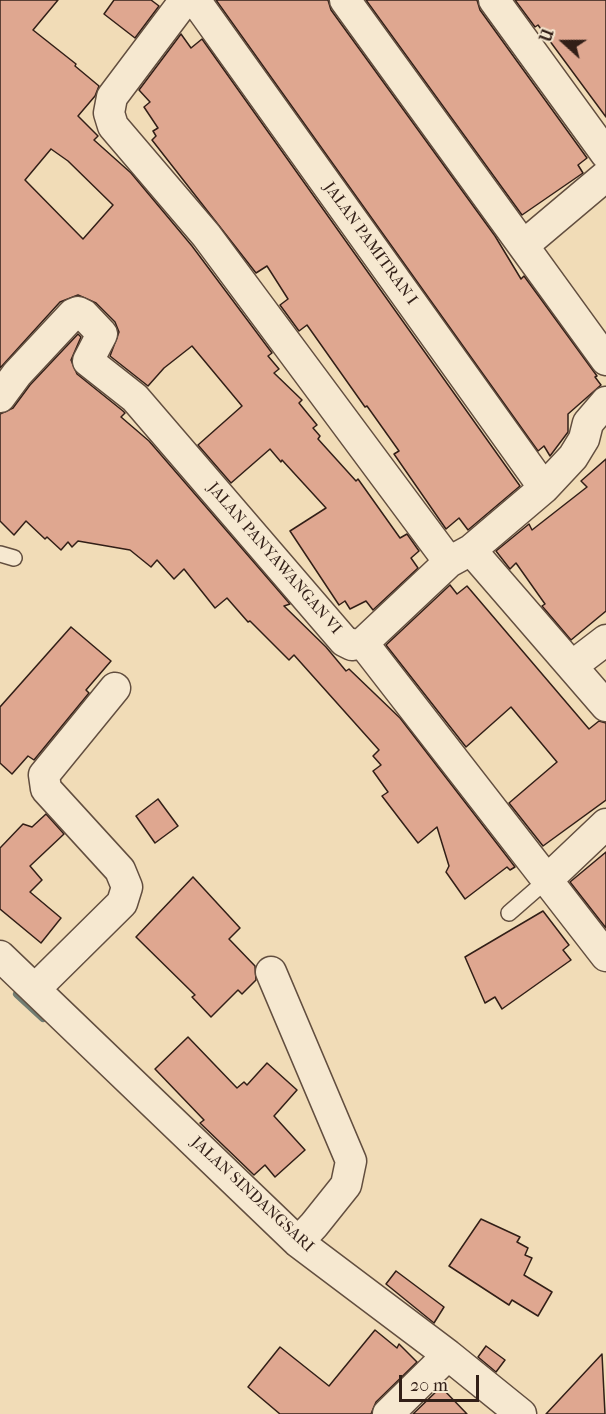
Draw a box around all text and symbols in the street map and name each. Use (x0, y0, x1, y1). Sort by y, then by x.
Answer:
north arrow (534, 12, 594, 72)
text: U (536, 26, 558, 45)
street label: JALAN PAMITRAN I (319, 179, 421, 309)
street label: JALAN PANYAWANGAN VI (203, 479, 345, 639)
street label: JALAN SINDANGSARI (187, 1133, 317, 1257)
scale bar (402, 1363, 482, 1401)
text: 20 m (410, 1375, 448, 1396)

